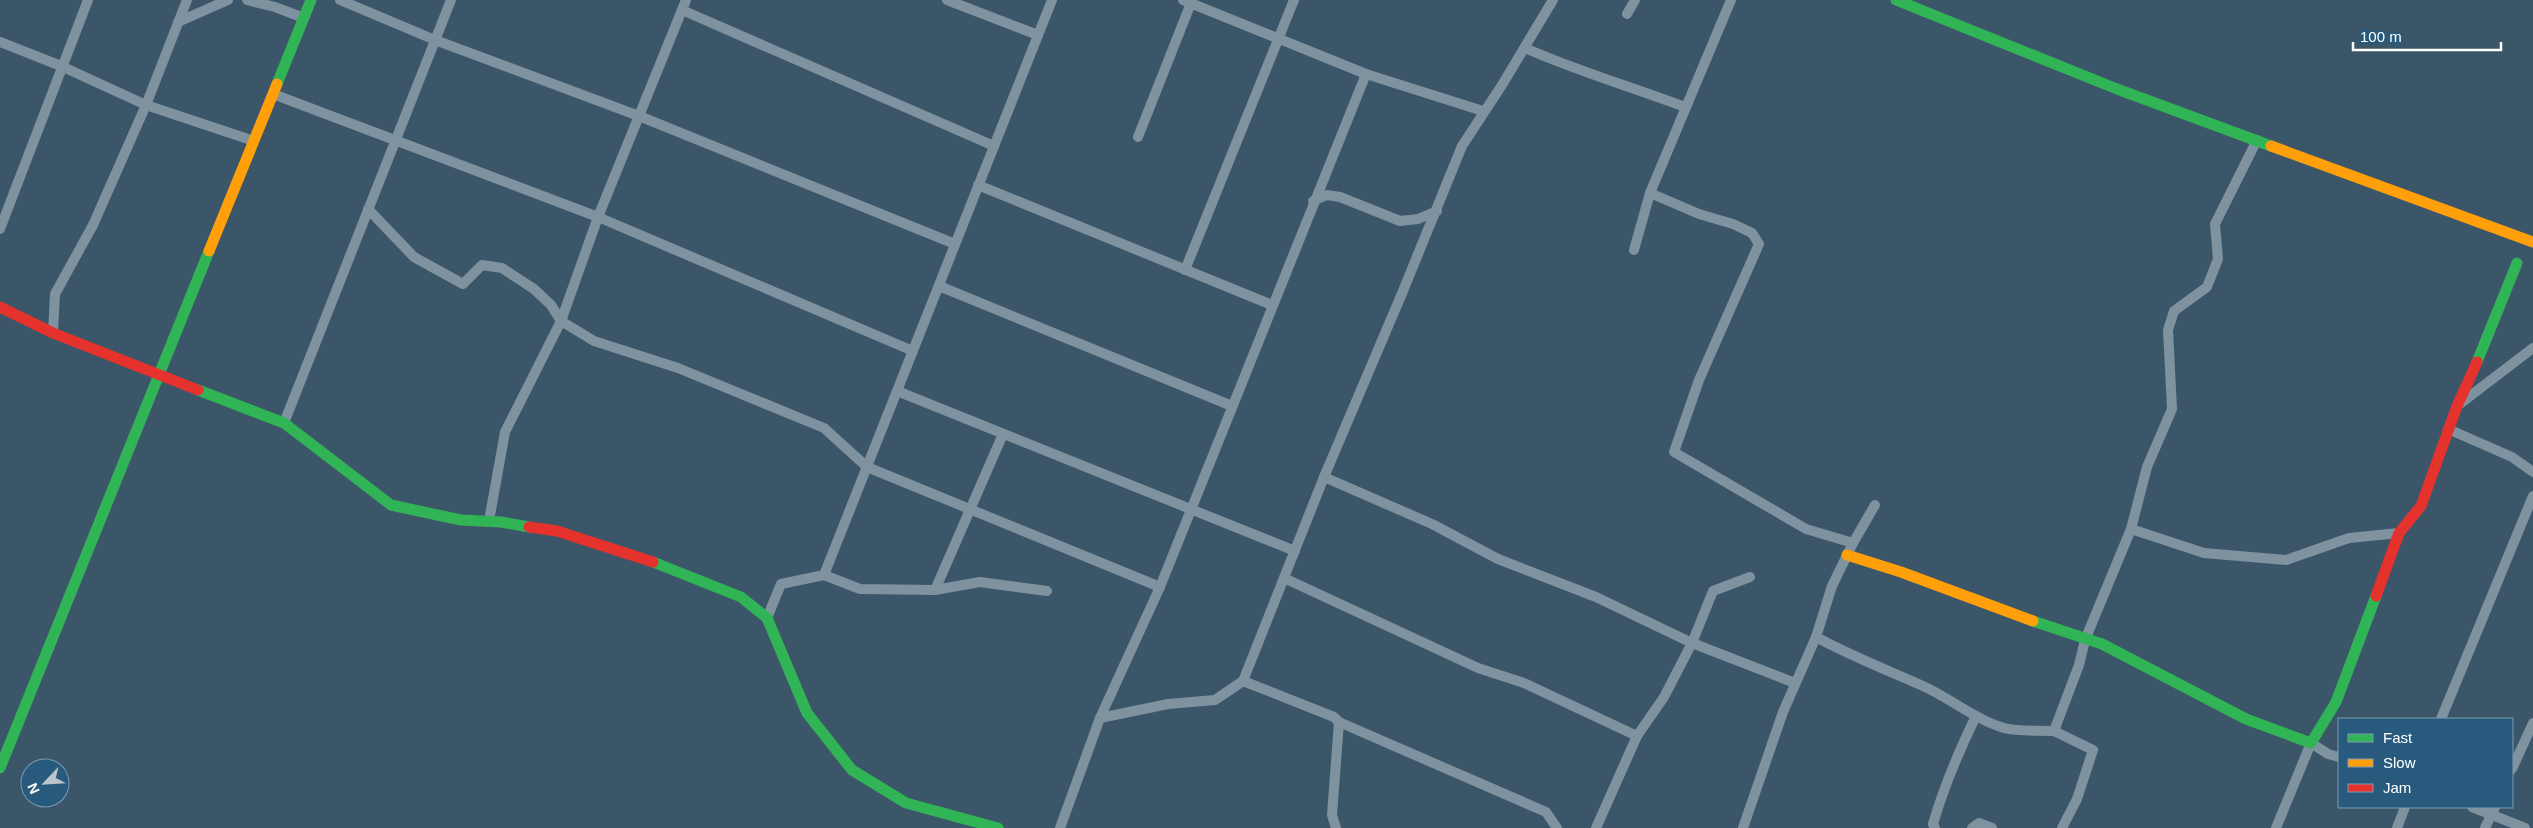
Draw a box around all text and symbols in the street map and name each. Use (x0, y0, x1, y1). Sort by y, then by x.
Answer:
scale bar (2353, 20, 2500, 52)
text: 100 m (2360, 28, 2402, 45)
legend (2338, 718, 2513, 808)
text: Fast (2383, 729, 2413, 746)
text: Slow (2383, 754, 2416, 771)
north arrow (20, 758, 70, 808)
text: Jam (2383, 779, 2411, 796)
text: N (24, 781, 43, 796)

